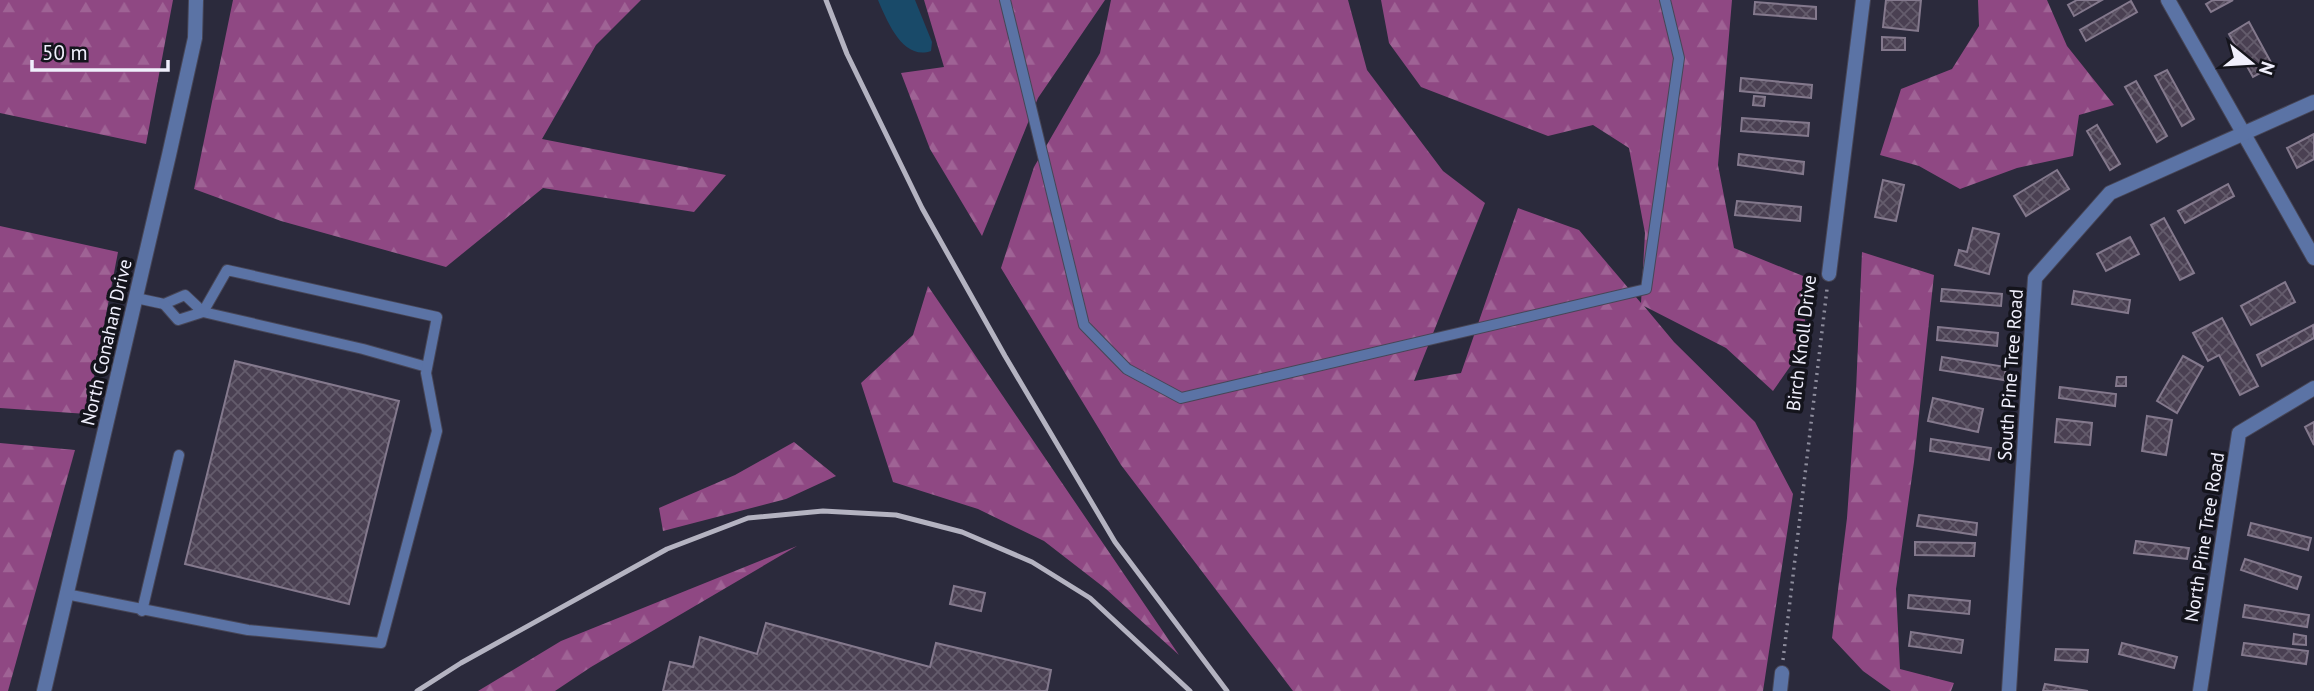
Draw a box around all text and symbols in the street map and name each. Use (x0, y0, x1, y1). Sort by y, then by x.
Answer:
scale bar (32, 28, 168, 72)
north arrow (2216, 28, 2286, 98)
text: 50 m (42, 39, 88, 66)
text: N (2254, 59, 2281, 78)
street label: North Conahan Drive (75, 256, 137, 428)
street label: Birch Knoll Drive (1781, 274, 1821, 412)
street label: South Pine Tree Road (1992, 288, 2028, 462)
street label: North Pine Tree Road (2179, 450, 2229, 624)

